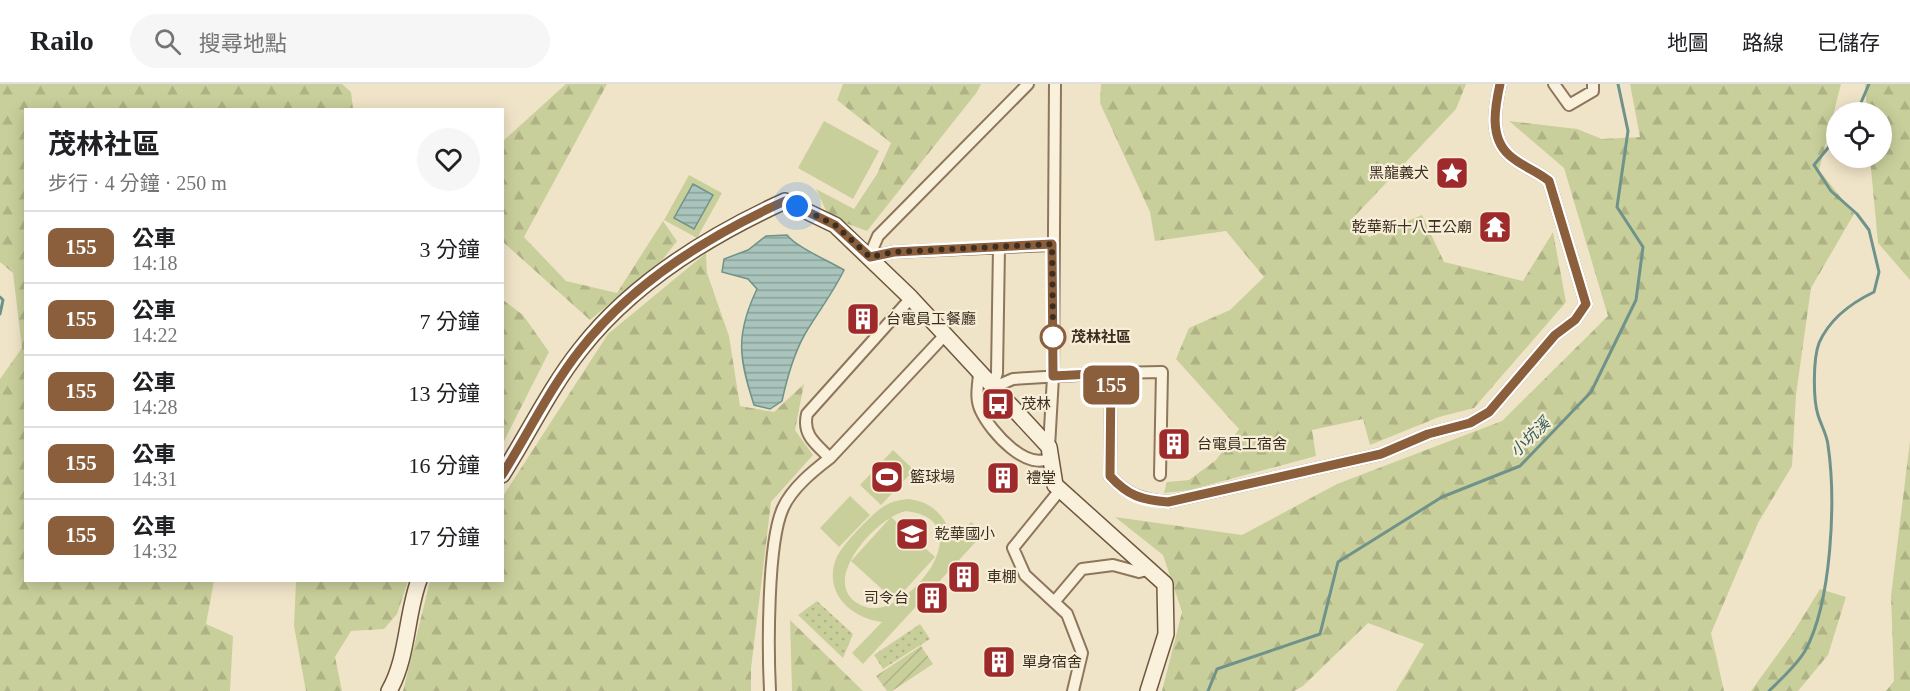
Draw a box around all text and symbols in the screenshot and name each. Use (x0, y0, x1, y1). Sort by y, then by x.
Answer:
search box (130, 14, 550, 68)
text: Railo (30, 25, 94, 56)
icon: search (151, 25, 184, 58)
text: 搜尋地點 (199, 31, 287, 56)
text: 地圖 (1667, 31, 1709, 55)
text: 路線 (1742, 31, 1784, 55)
text: 已儲存 (1817, 31, 1880, 55)
map controls (1826, 102, 1892, 168)
button: locate (1826, 102, 1892, 168)
button: heart (417, 128, 480, 191)
text: 茂林社區 (48, 129, 160, 160)
place icon: 黑龍義犬 (1434, 155, 1470, 191)
place label: 黑龍義犬 (1369, 164, 1429, 181)
text: 步行 · 4 分鐘 · 250 m (48, 172, 227, 194)
your location (782, 191, 812, 221)
temple icon: 乾華新十八王公廟 (1477, 209, 1513, 245)
place label: 乾華新十八王公廟 (1352, 219, 1472, 235)
text: 公車 (132, 226, 176, 251)
text: 155 (65, 235, 97, 259)
text: 3 分鐘 (419, 237, 480, 262)
text: 14:18 (132, 252, 178, 274)
text: 公車 (132, 298, 176, 323)
building icon: 台電員工餐廳 (845, 301, 881, 337)
text: 155 (65, 307, 97, 331)
text: 7 分鐘 (419, 309, 480, 334)
place label: 台電員工餐廳 (886, 311, 976, 327)
text: 14:22 (132, 324, 178, 346)
marker: 茂林社區 (1040, 324, 1066, 350)
place label: 茂林社區 (1071, 328, 1131, 345)
line badge: 155 (1076, 366, 1146, 404)
text: 公車 (132, 370, 176, 395)
text: 155 (1095, 373, 1127, 397)
text: 155 (65, 379, 97, 403)
text: 13 分鐘 (408, 381, 480, 406)
bus stop icon: 茂林 (980, 386, 1016, 422)
text: 14:28 (132, 396, 178, 418)
place label: 茂林 (1021, 396, 1051, 412)
water label: 小坑溪 (1507, 413, 1555, 460)
building icon: 台電員工宿舍 (1156, 426, 1192, 462)
place label: 台電員工宿舍 (1197, 436, 1287, 452)
text: 公車 (132, 442, 176, 467)
text: 155 (65, 451, 97, 475)
text: 16 分鐘 (408, 453, 480, 478)
sports icon: 籃球場 (869, 459, 905, 495)
building icon: 禮堂 (985, 460, 1021, 496)
text: 14:31 (132, 468, 178, 490)
place label: 籃球場 (910, 469, 955, 485)
place label: 禮堂 (1026, 470, 1056, 486)
text: 公車 (132, 514, 176, 539)
school or university icon: 乾華國小 (894, 516, 930, 552)
text: 155 (65, 523, 97, 547)
text: 17 分鐘 (408, 525, 480, 550)
place label: 乾華國小 (935, 526, 995, 542)
text: 14:32 (132, 540, 178, 562)
building icon: 車棚 (946, 559, 982, 595)
place label: 車棚 (987, 569, 1017, 585)
building icon: 司令台 (914, 580, 950, 616)
place label: 司令台 (864, 590, 909, 606)
building icon: 單身宿舍 (981, 644, 1017, 680)
place label: 單身宿舍 (1022, 654, 1082, 670)

